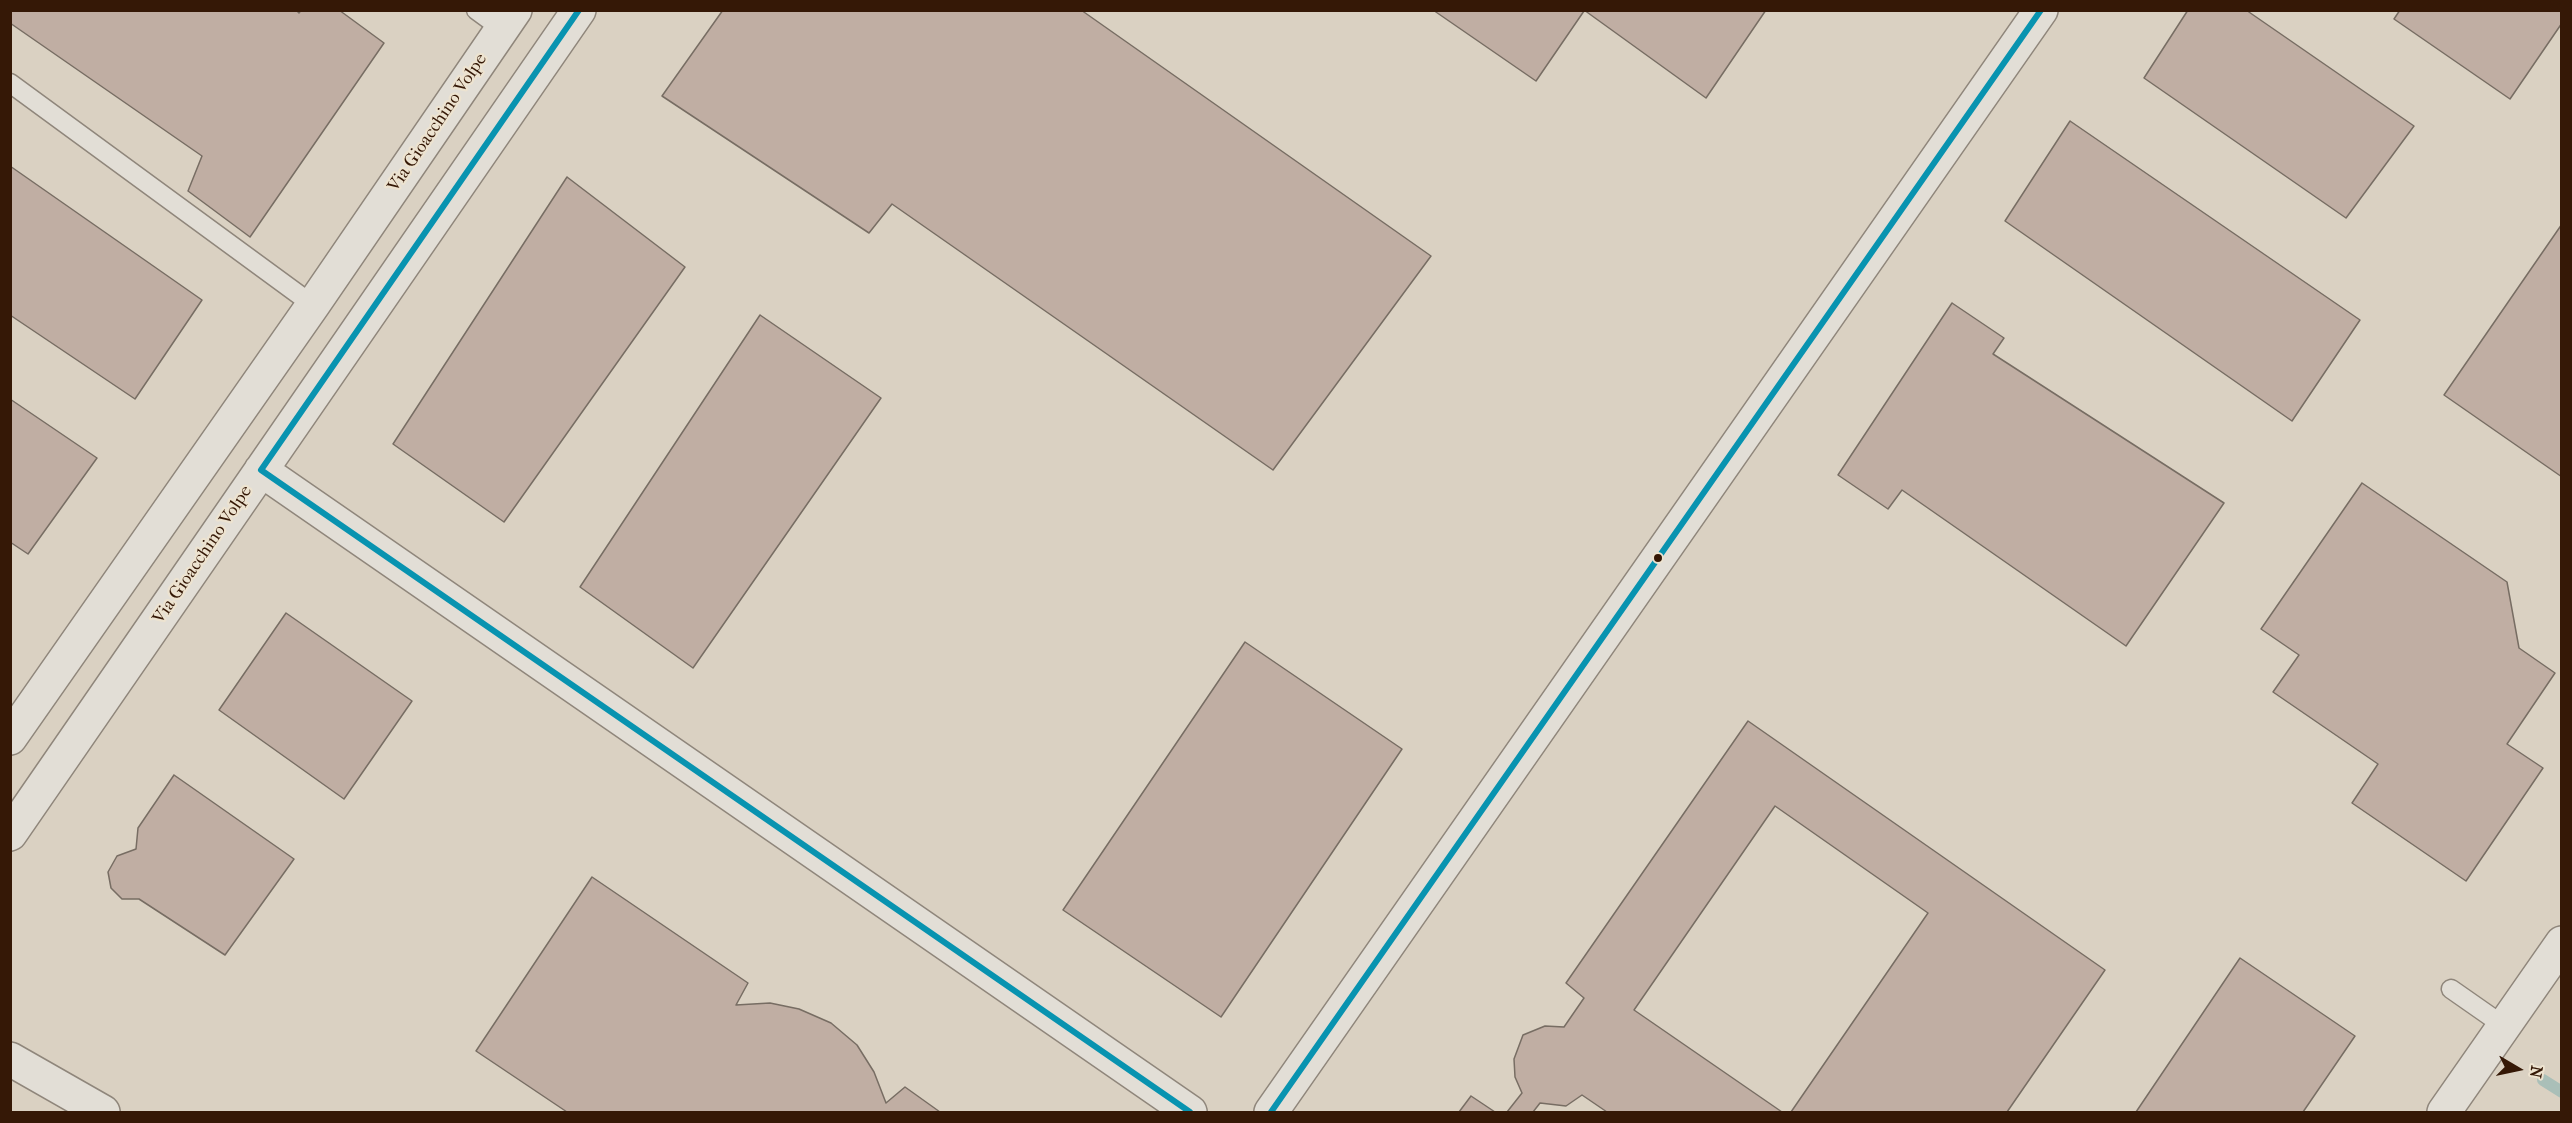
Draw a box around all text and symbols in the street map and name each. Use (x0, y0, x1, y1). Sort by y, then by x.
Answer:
street label: Via Gioacchino Volpe (384, 50, 492, 196)
street label: Via Gioacchino Volpe (149, 482, 257, 628)
unlabelled marker (1652, 552, 1664, 564)
north arrow (2488, 1039, 2548, 1099)
text: N (2526, 1064, 2547, 1079)

